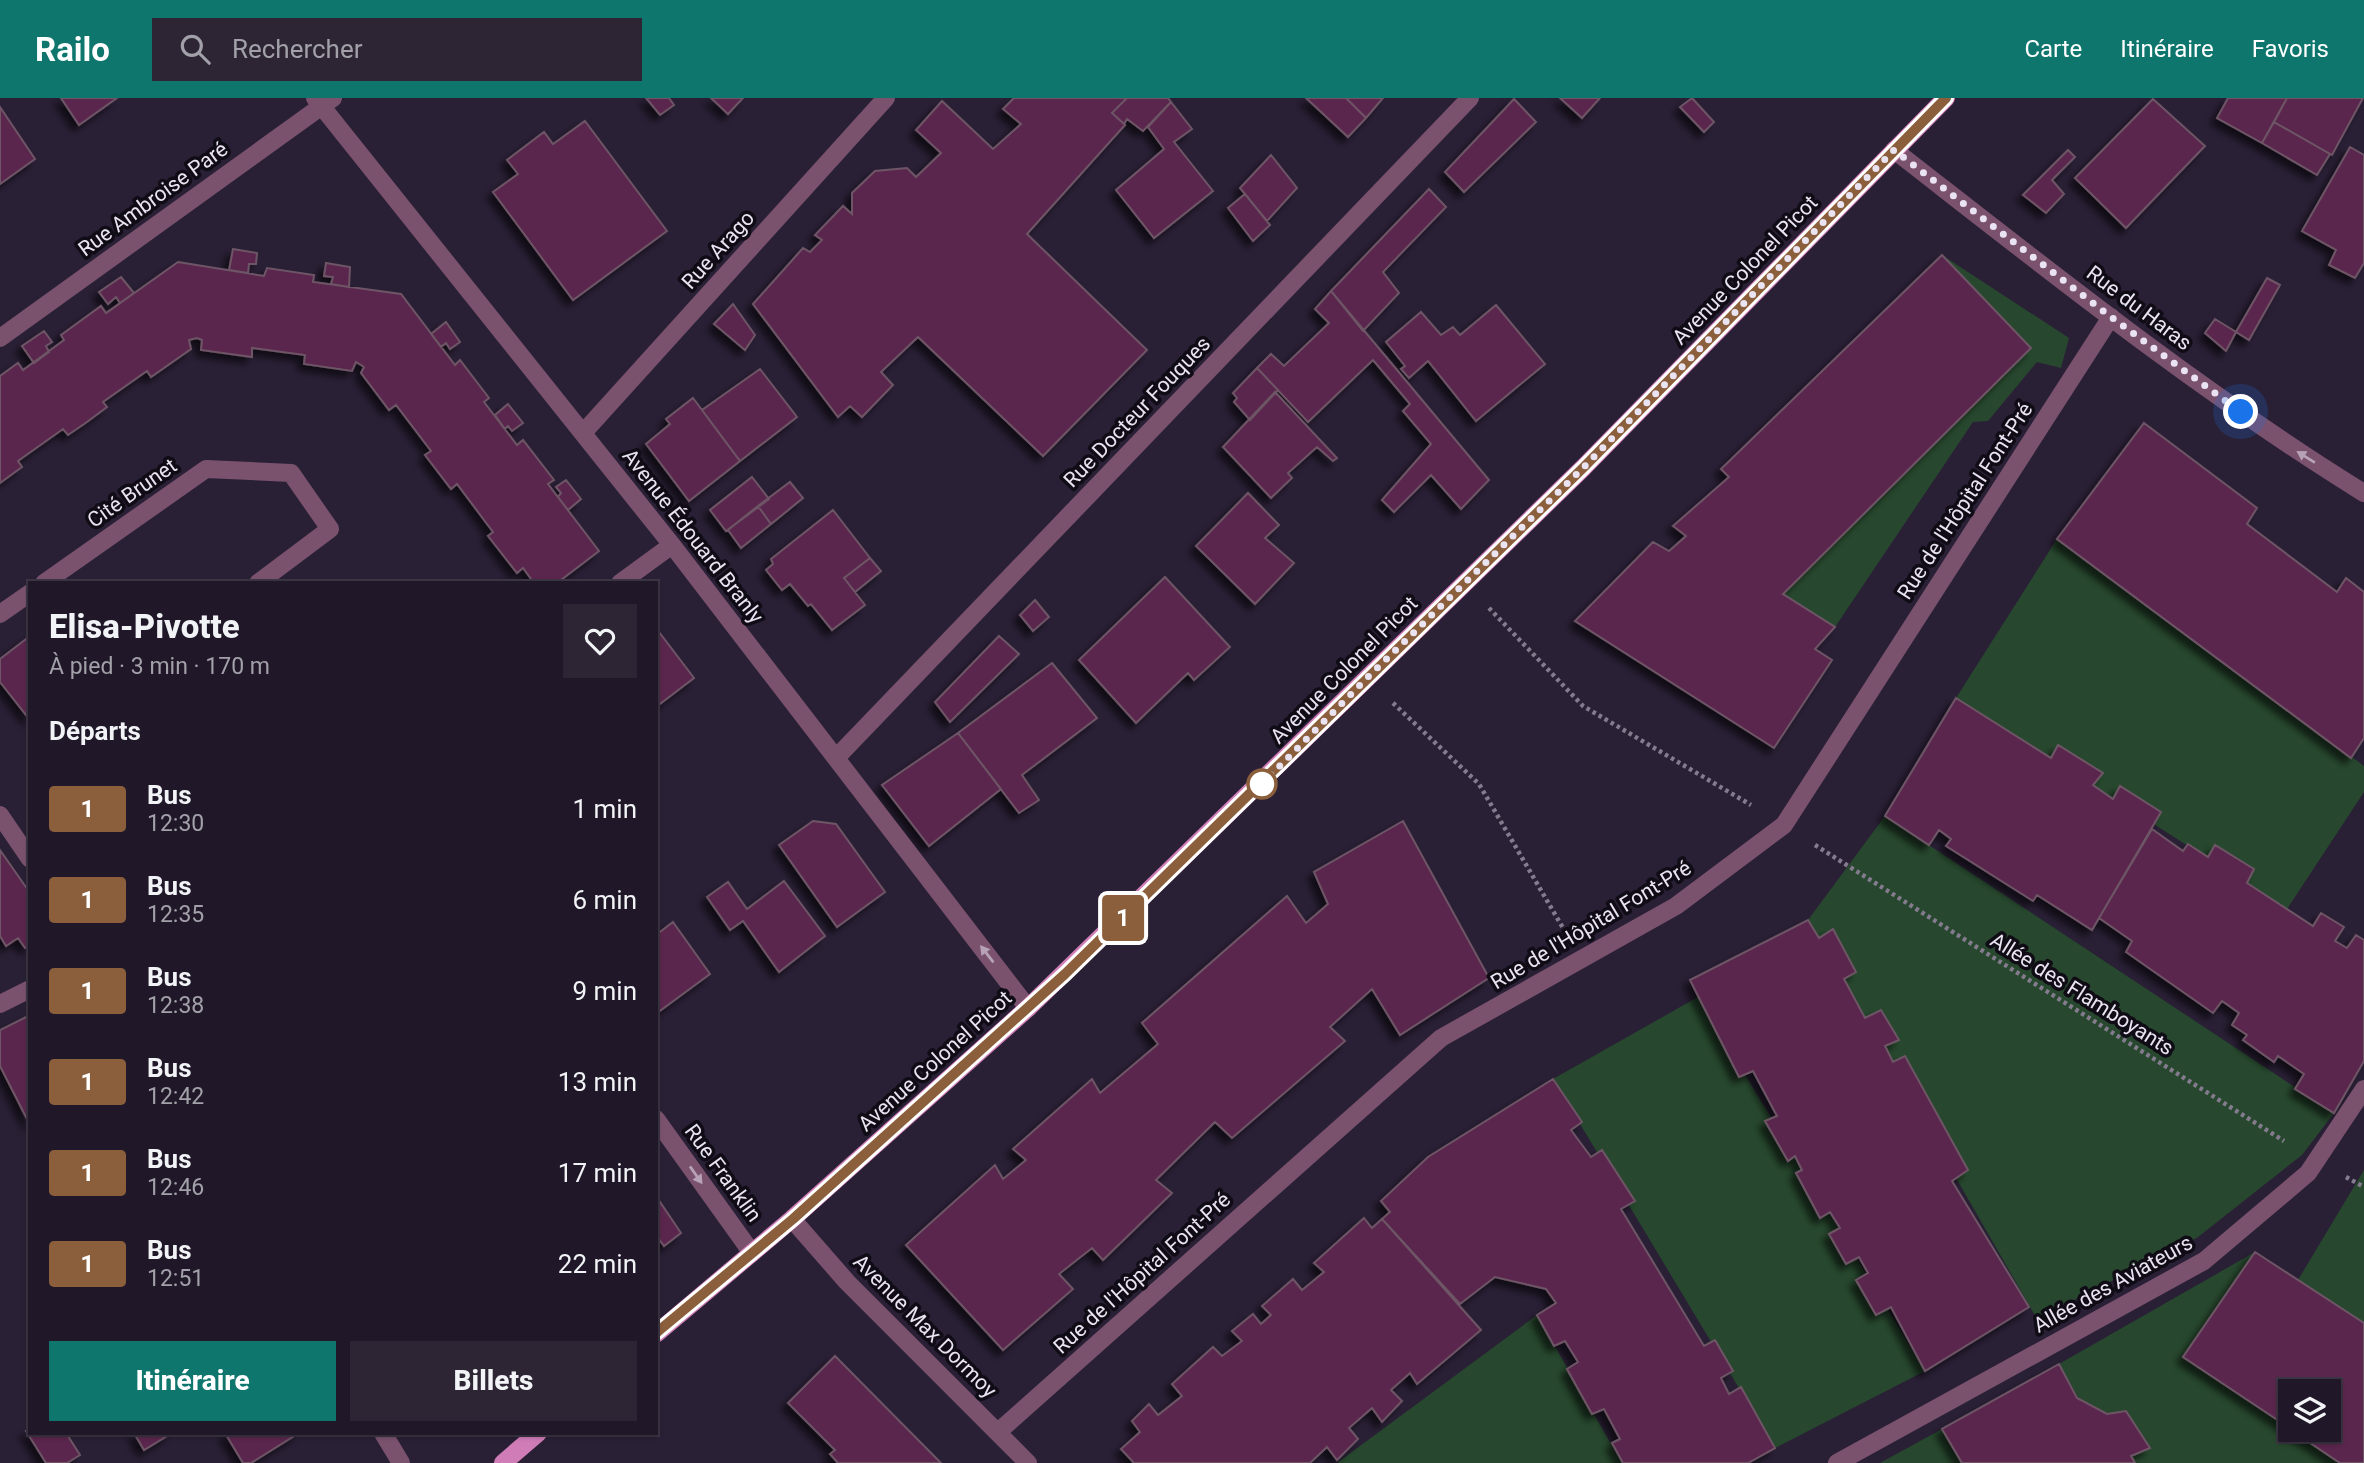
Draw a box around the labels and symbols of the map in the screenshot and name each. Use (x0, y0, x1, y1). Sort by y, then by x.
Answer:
street label: Rue Ambroise Paré (74, 137, 232, 261)
street label: Avenue Colonel Picot (1668, 190, 1822, 349)
street label: Rue Arago (677, 206, 759, 294)
street label: Rue du Haras (2082, 261, 2196, 355)
street label: Rue Docteur Fouques (1059, 332, 1215, 492)
your location (2223, 394, 2258, 429)
street label: Rue de l'Hôpital Font-Pré (1893, 398, 2037, 604)
street label: Avenue Édouard Branly (618, 444, 768, 628)
one-way arrow (2296, 451, 2316, 464)
street label: Cité Brunet (83, 453, 181, 532)
street label: Avenue Colonel Picot (1266, 591, 1423, 748)
unlabelled marker (1247, 769, 1277, 799)
street label: Rue de l'Hôpital Font-Pré (1487, 856, 1695, 994)
line badge: 1 (1100, 895, 1146, 941)
street label: Allée des Flamboyants (1986, 928, 2178, 1060)
one-way arrow (979, 946, 994, 964)
street label: Avenue Colonel Picot (853, 986, 1017, 1136)
street label: Rue Franklin (680, 1120, 766, 1226)
one-way arrow (689, 1166, 703, 1184)
street label: Rue de l'Hôpital Font-Pré (1049, 1187, 1235, 1359)
street label: Allée des Aviateurs (2029, 1230, 2197, 1338)
street label: Avenue Max Dormoy (849, 1250, 1002, 1403)

